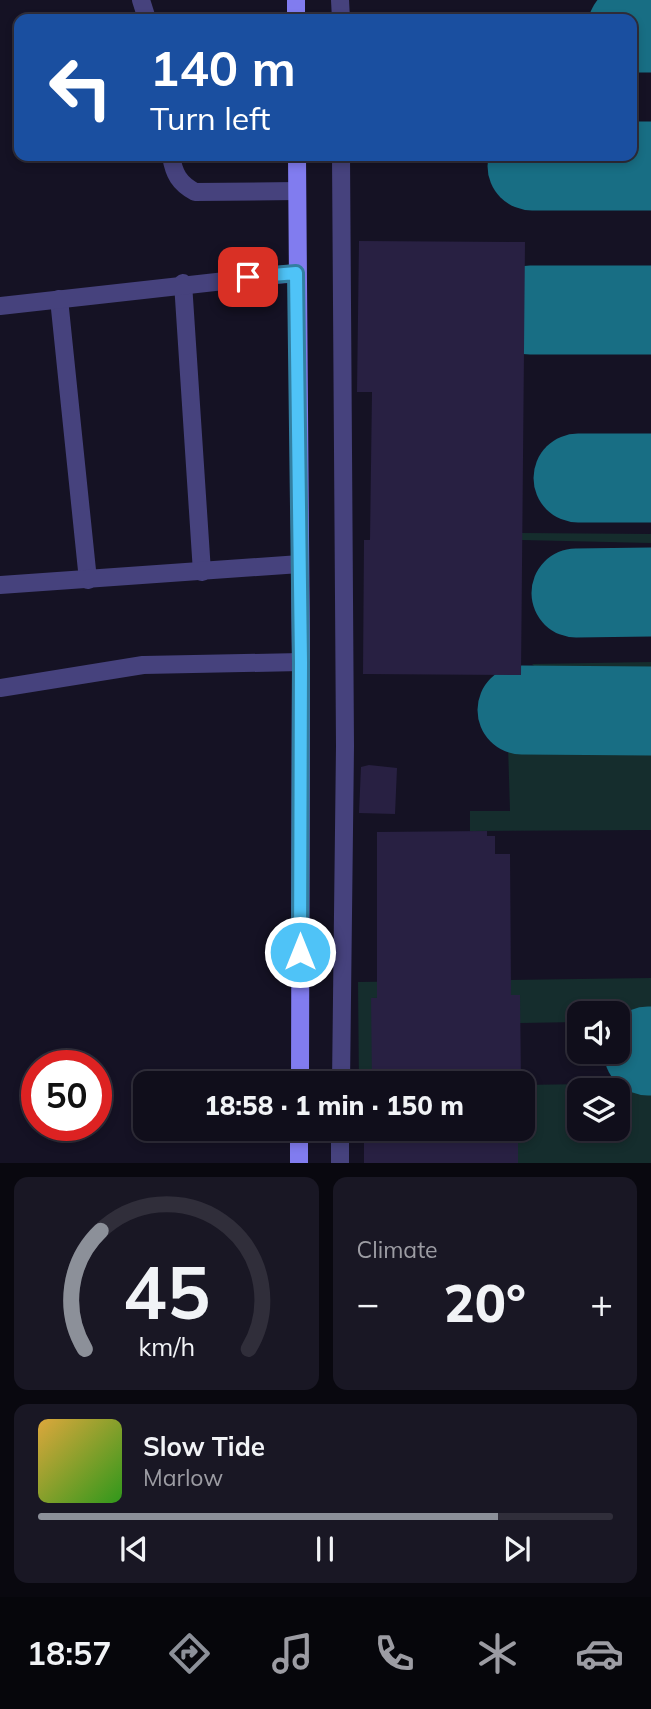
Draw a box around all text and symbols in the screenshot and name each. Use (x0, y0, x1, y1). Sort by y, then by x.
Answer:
text: 140 m (150, 37, 296, 98)
icon: left (35, 42, 126, 133)
text: Turn left (150, 98, 270, 138)
pin (218, 247, 278, 307)
icon: arrive (229, 258, 267, 296)
position arrow (263, 915, 337, 989)
map controls (567, 1001, 630, 1141)
button: sound (567, 1001, 630, 1064)
speed limit sign: 50 (21, 1050, 112, 1141)
button: layers (567, 1078, 630, 1141)
text: 18:58 · 1 min · 150 m (204, 1089, 464, 1122)
text: Climate (357, 1235, 438, 1264)
text: 45 (123, 1247, 210, 1338)
text: 20° (444, 1270, 526, 1335)
text: − (357, 1279, 379, 1327)
text: + (590, 1279, 613, 1327)
text: km/h (138, 1331, 195, 1362)
text: Slow Tide (143, 1430, 265, 1463)
text: Marlow (143, 1463, 223, 1492)
icon: previous (115, 1530, 153, 1568)
icon: pause (306, 1530, 344, 1568)
icon: next (498, 1530, 536, 1568)
icon: directions (165, 1629, 214, 1678)
icon: music (268, 1629, 317, 1678)
icon: phone (370, 1629, 419, 1678)
icon: climate (473, 1629, 522, 1678)
icon: car (575, 1629, 624, 1678)
text: 18:57 (27, 1633, 112, 1673)

